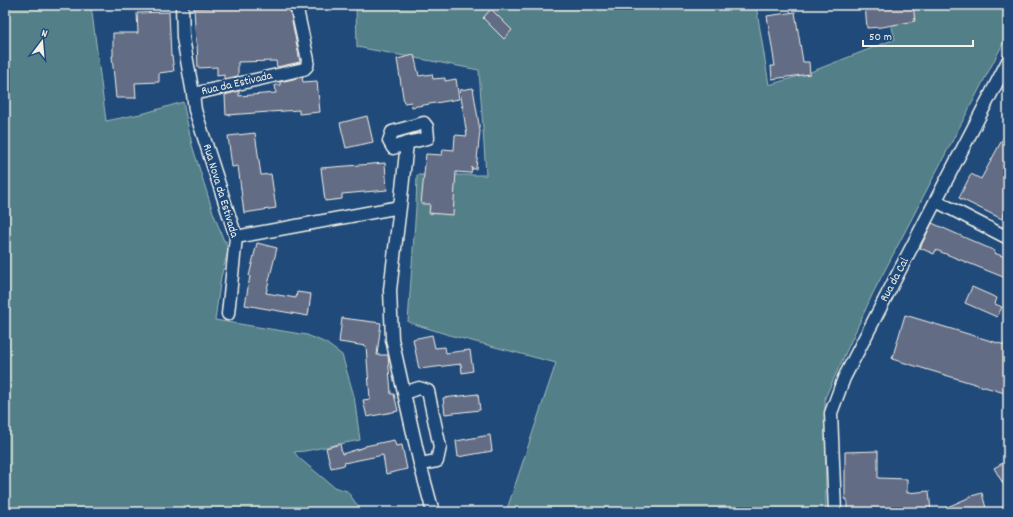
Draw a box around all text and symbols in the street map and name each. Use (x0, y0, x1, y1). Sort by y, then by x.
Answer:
north arrow (22, 22, 62, 62)
scale bar (863, 22, 973, 48)
text: N (39, 26, 50, 43)
text: 50 m (869, 29, 892, 46)
street label: Rua da Estivada (200, 67, 275, 100)
street label: Rua Nova da Estivada (198, 142, 242, 240)
street label: Rua da Cal (876, 255, 914, 305)

